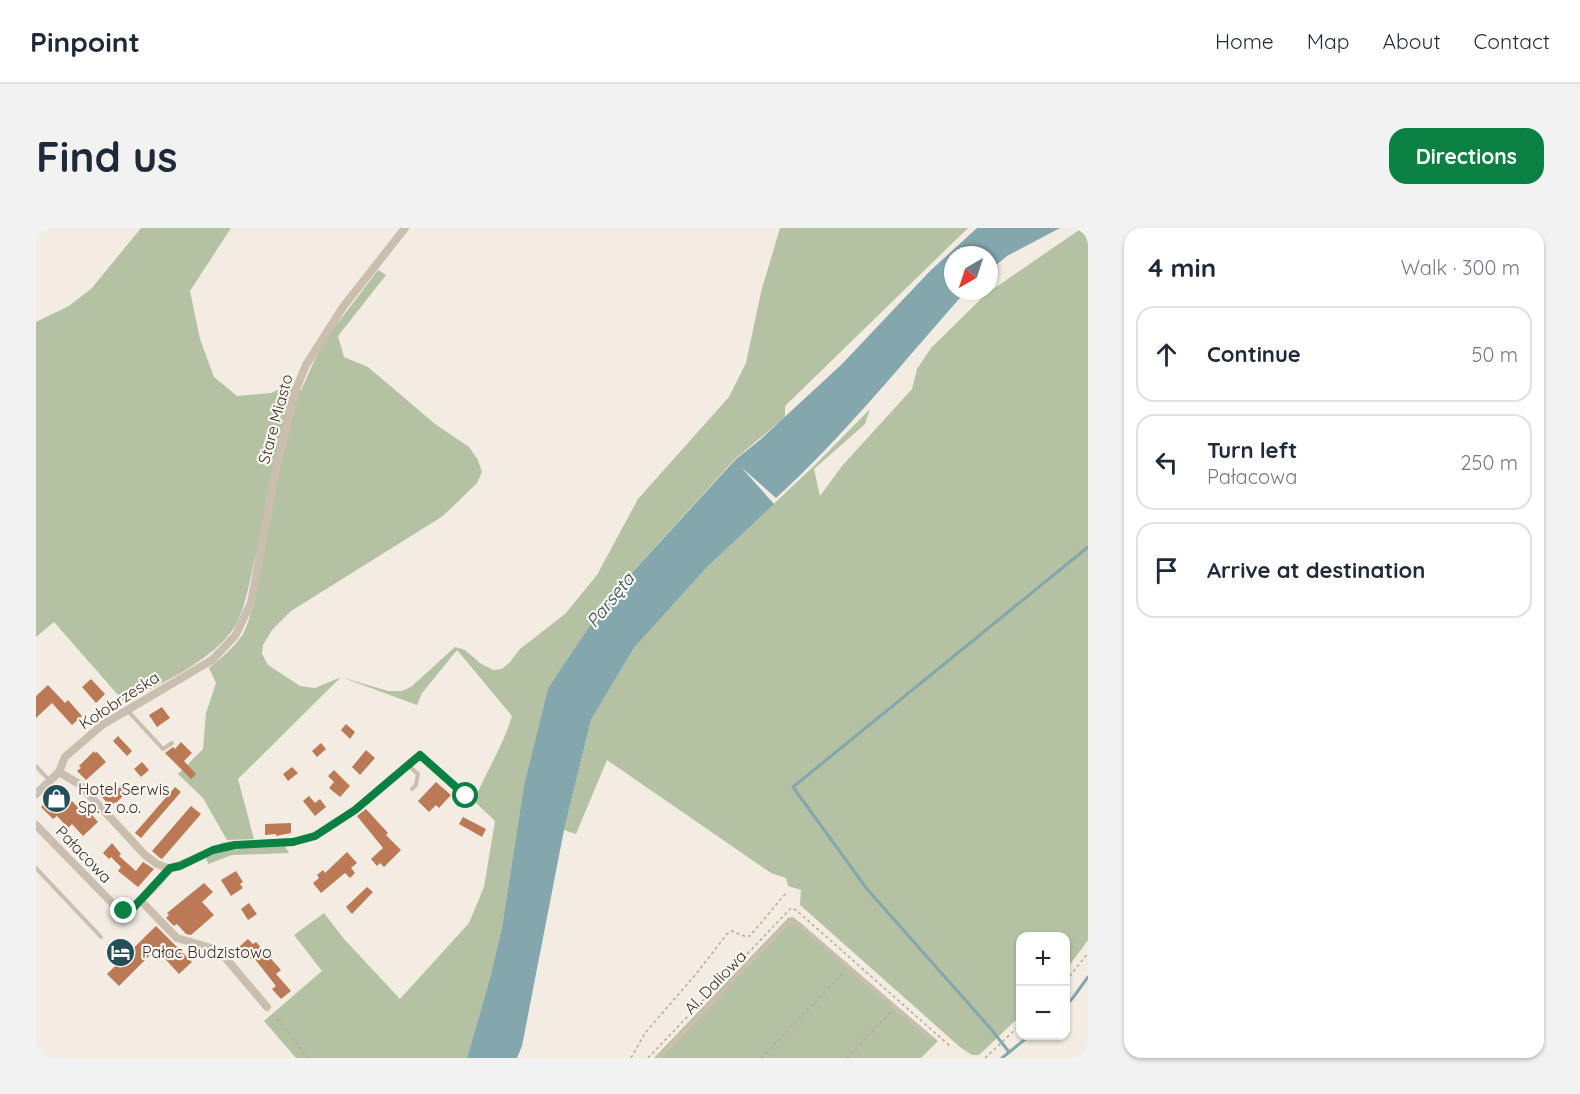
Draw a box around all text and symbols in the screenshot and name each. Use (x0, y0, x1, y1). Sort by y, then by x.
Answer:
text: Pinpoint (30, 24, 140, 59)
text: Home (1215, 28, 1274, 54)
text: Map (1307, 28, 1350, 54)
text: About (1383, 28, 1441, 54)
text: Contact (1474, 28, 1550, 54)
button: Directions (1389, 128, 1544, 184)
text: Find us (36, 130, 178, 183)
north arrow (944, 246, 998, 300)
text: 4 min (1148, 251, 1216, 284)
text: Walk · 300 m (1401, 255, 1520, 280)
icon: ahead (1150, 338, 1183, 371)
text: Continue (1207, 340, 1301, 368)
text: 50 m (1472, 342, 1518, 367)
street label: Stare Miasto (253, 372, 297, 466)
text: Turn left (1207, 436, 1297, 464)
icon: left (1150, 446, 1183, 479)
text: 250 m (1460, 450, 1518, 475)
text: Pałacowa (1207, 464, 1297, 489)
icon: arrive (1150, 554, 1183, 587)
text: Arrive at destination (1207, 556, 1425, 584)
water label: Parsęta (581, 567, 640, 632)
street label: Kołobrzeska (75, 667, 163, 733)
place label: Hotel Serwis Sp. z o.o. (78, 779, 170, 817)
shop icon: Hotel Serwis Sp. z o.o. (41, 782, 73, 814)
route start (452, 782, 478, 808)
street label: Pałacowa (52, 821, 116, 887)
route end (110, 897, 136, 923)
map controls (1016, 932, 1070, 1040)
button: + (1016, 932, 1070, 986)
hotel icon: Pałac Budzistowo (105, 936, 137, 968)
place label: Pałac Budzistowo (142, 942, 272, 962)
street label: Al. Daliowa (680, 946, 750, 1018)
button: − (1016, 986, 1070, 1040)

